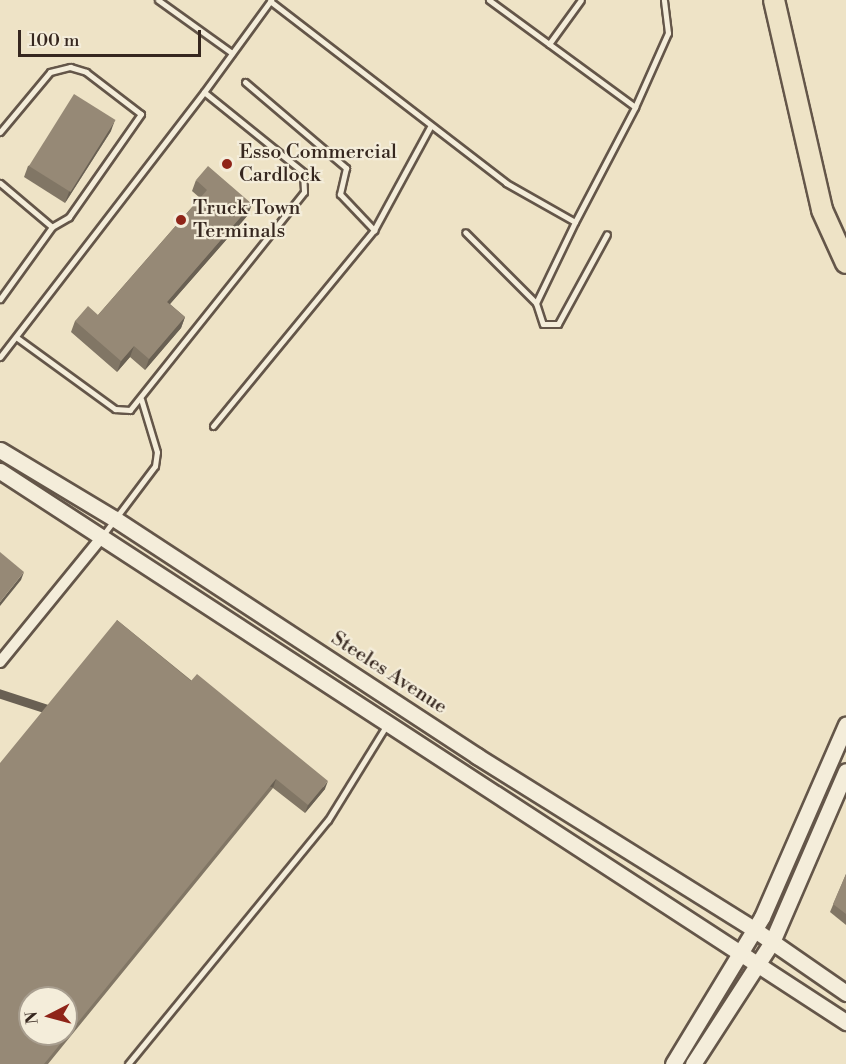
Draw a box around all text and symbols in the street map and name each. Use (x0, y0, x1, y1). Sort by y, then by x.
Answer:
scale bar (21, 18, 204, 56)
text: 100 m (29, 29, 80, 52)
place label: Esso Commercial Cardlock (239, 140, 397, 187)
marker: Esso Commercial Cardlock (220, 157, 234, 171)
place label: Truck Town Terminals (193, 196, 300, 243)
marker: Truck Town Terminals (174, 213, 188, 227)
street label: Steeles Avenue (327, 627, 451, 719)
north arrow (18, 986, 78, 1046)
text: N (21, 1010, 43, 1025)

